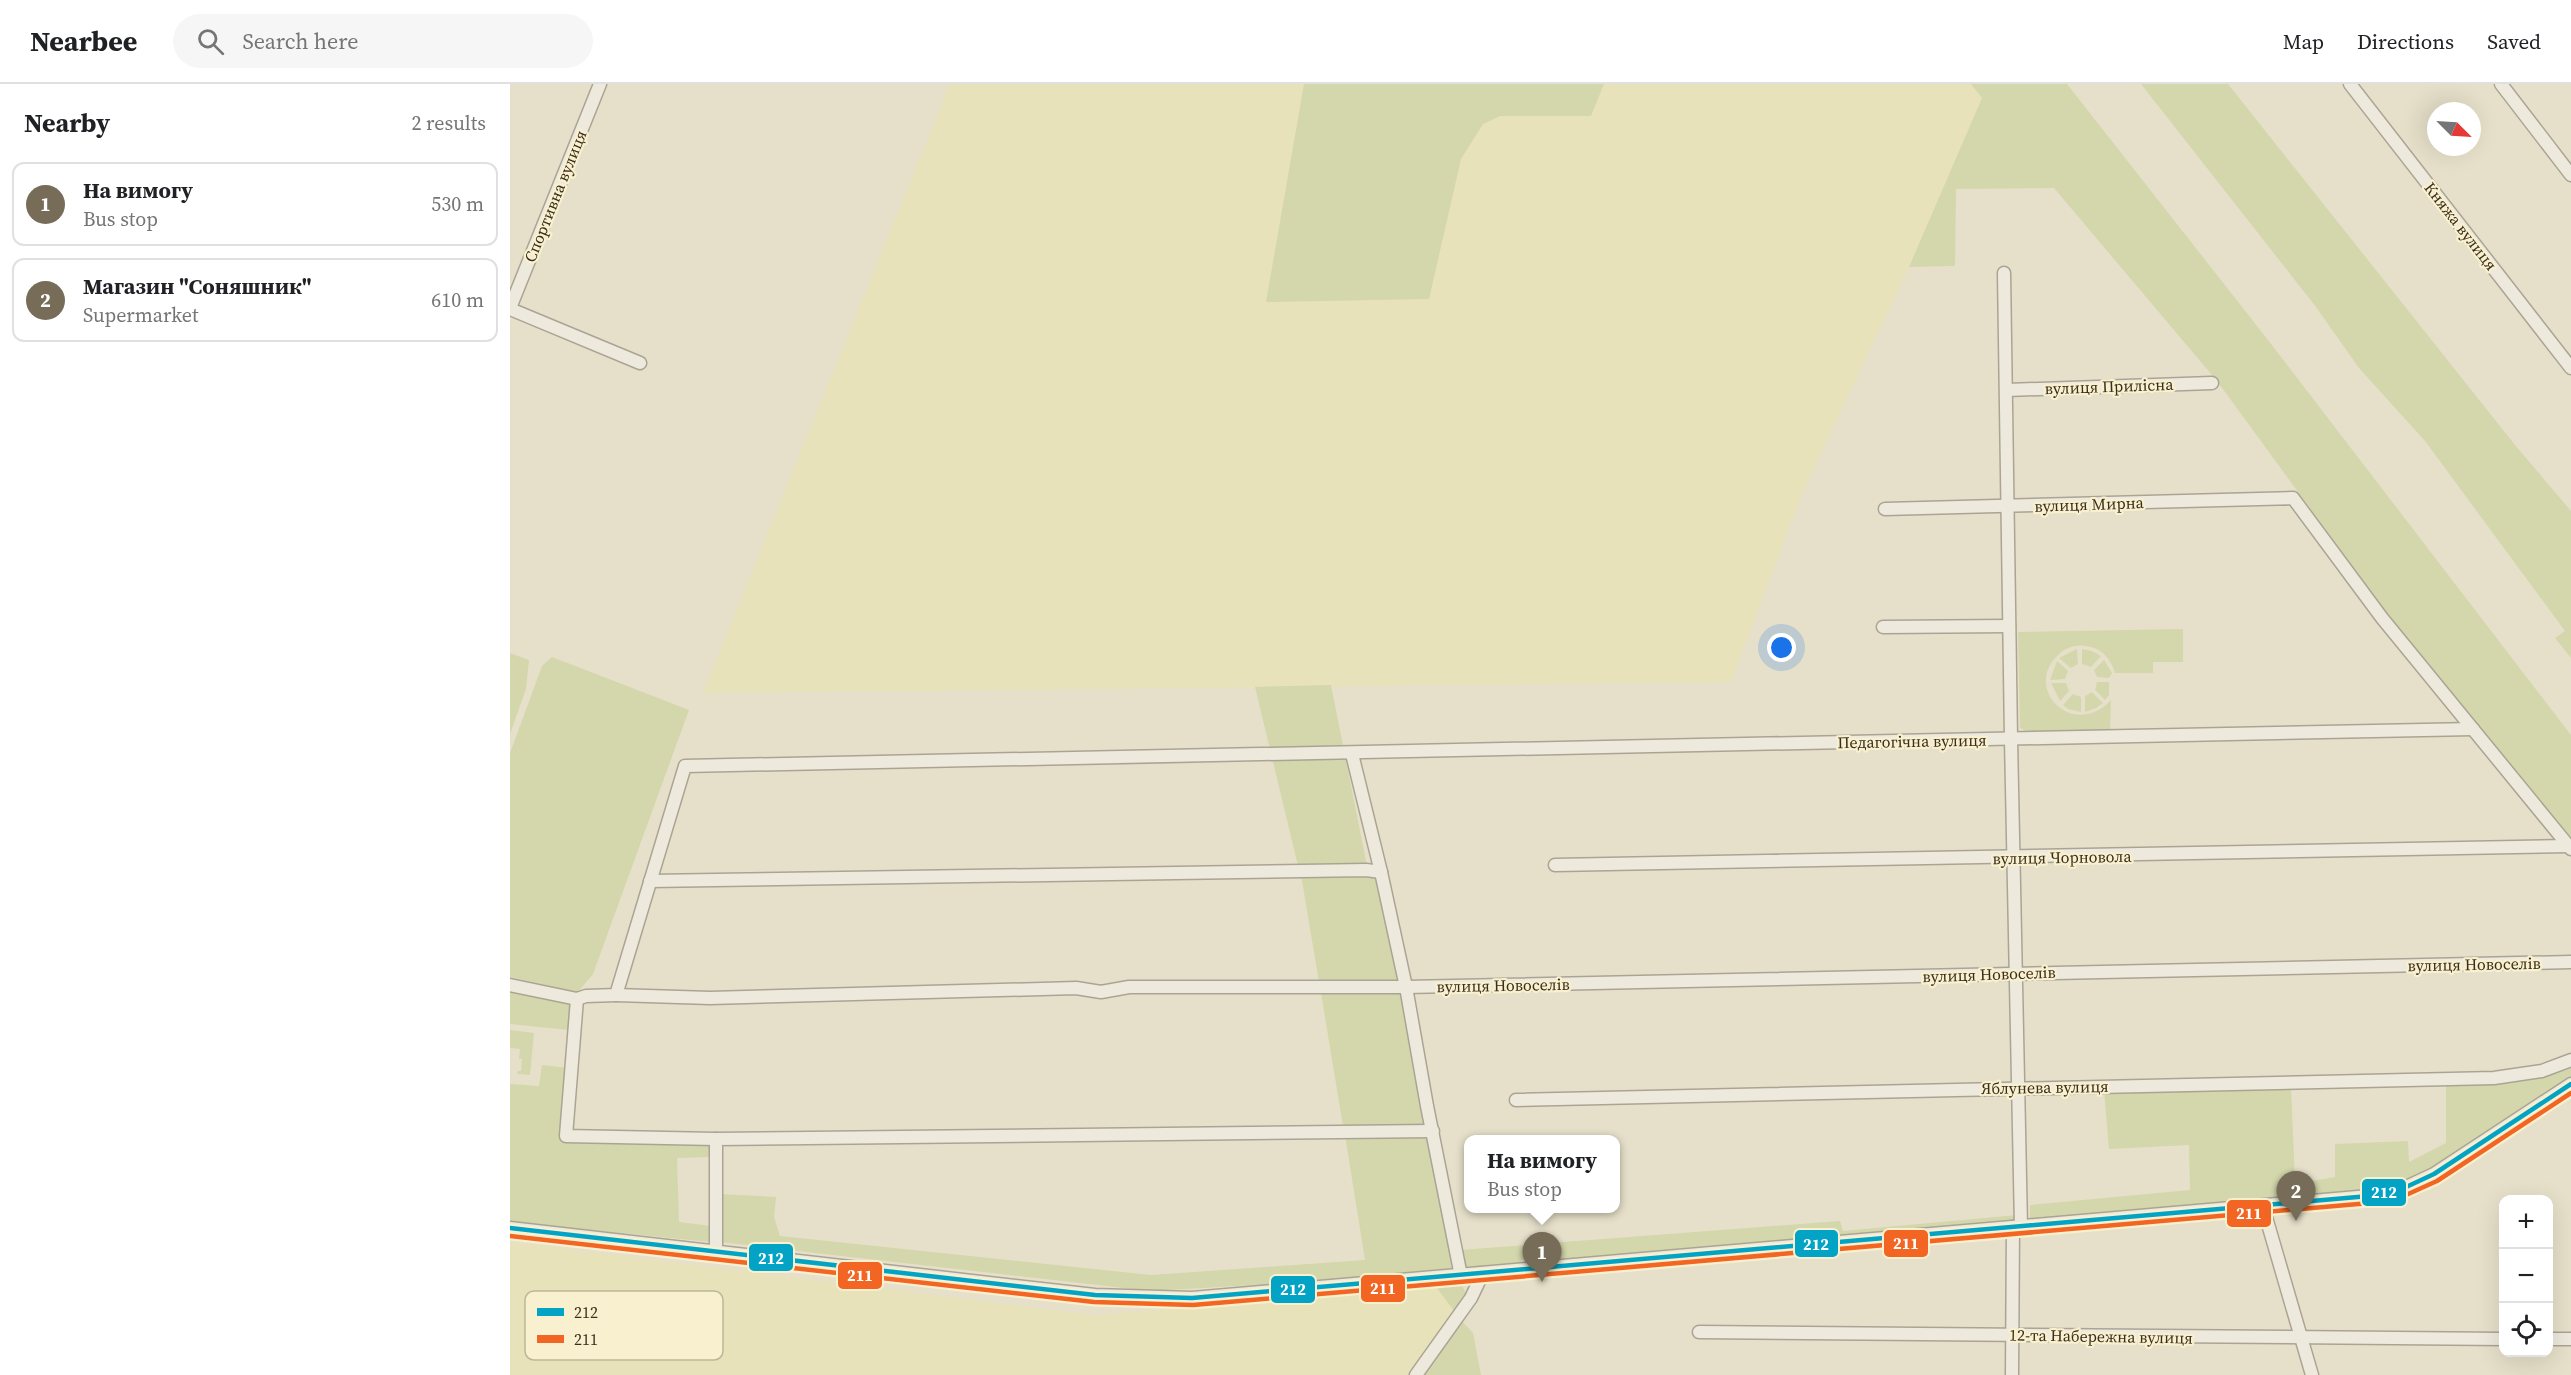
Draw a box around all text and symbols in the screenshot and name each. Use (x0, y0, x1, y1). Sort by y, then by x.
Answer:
search box (173, 14, 593, 68)
text: Nearbee (30, 22, 137, 60)
icon: search (194, 25, 227, 58)
text: Search here (242, 26, 358, 56)
text: Map (2283, 27, 2324, 56)
text: Directions (2357, 27, 2454, 56)
text: Saved (2487, 27, 2541, 56)
north arrow (2427, 102, 2481, 156)
text: Nearby (24, 105, 110, 141)
text: 2 results (411, 109, 486, 137)
street label: Спортивна вулиця (518, 127, 592, 265)
text: На вимогу (83, 175, 193, 205)
street label: Княжа вулиця (2420, 177, 2502, 275)
text: 1 (40, 190, 51, 218)
text: 530 m (431, 190, 484, 218)
text: Bus stop (83, 205, 158, 233)
text: Магазин "Соняшник" (83, 271, 312, 301)
text: 2 (40, 286, 51, 314)
text: 610 m (431, 286, 484, 314)
text: Supermarket (83, 301, 198, 329)
street label: вулиця Прилісна (2044, 373, 2175, 399)
street label: вулиця Мирна (2034, 491, 2145, 517)
your location (1767, 633, 1796, 662)
street label: Педагогічна вулиця (1837, 729, 1987, 753)
street label: вулиця Чорновола (1992, 845, 2133, 869)
street label: вулиця Новоселів (2407, 952, 2541, 976)
street label: вулиця Новоселів (1922, 961, 2056, 987)
street label: вулиця Новоселів (1436, 973, 1570, 997)
street label: Яблунева вулиця (1981, 1075, 2109, 1099)
popup (1464, 1135, 1620, 1213)
text: На вимогу (1487, 1145, 1597, 1175)
pin: 2 (2276, 1172, 2316, 1221)
text: Bus stop (1487, 1175, 1562, 1203)
line badge: 212 (2361, 1178, 2407, 1207)
text: 212 (2371, 1181, 2397, 1203)
map controls (2499, 1195, 2553, 1357)
button: + (2499, 1195, 2553, 1249)
line badge: 211 (2226, 1199, 2272, 1228)
text: 211 (2236, 1202, 2262, 1224)
line badge: 212 (1794, 1229, 1839, 1258)
line badge: 211 (1883, 1229, 1929, 1258)
pin: 1 (1522, 1232, 1562, 1282)
text: 211 (1893, 1232, 1919, 1254)
text: 212 (1803, 1233, 1829, 1255)
line badge: 212 (748, 1243, 794, 1272)
text: 212 (758, 1247, 784, 1269)
button: − (2499, 1249, 2553, 1303)
line badge: 211 (837, 1261, 883, 1290)
text: 211 (847, 1264, 873, 1286)
line badge: 211 (1360, 1274, 1406, 1303)
line badge: 212 (1270, 1275, 1316, 1304)
text: 211 (1370, 1277, 1396, 1299)
text: 212 (1280, 1278, 1306, 1300)
legend (525, 1291, 723, 1360)
text: 212 (574, 1301, 598, 1323)
button: locate (2499, 1303, 2553, 1357)
street label: 12-та Набережна вулиця (2009, 1323, 2193, 1349)
text: 211 (574, 1328, 598, 1350)

